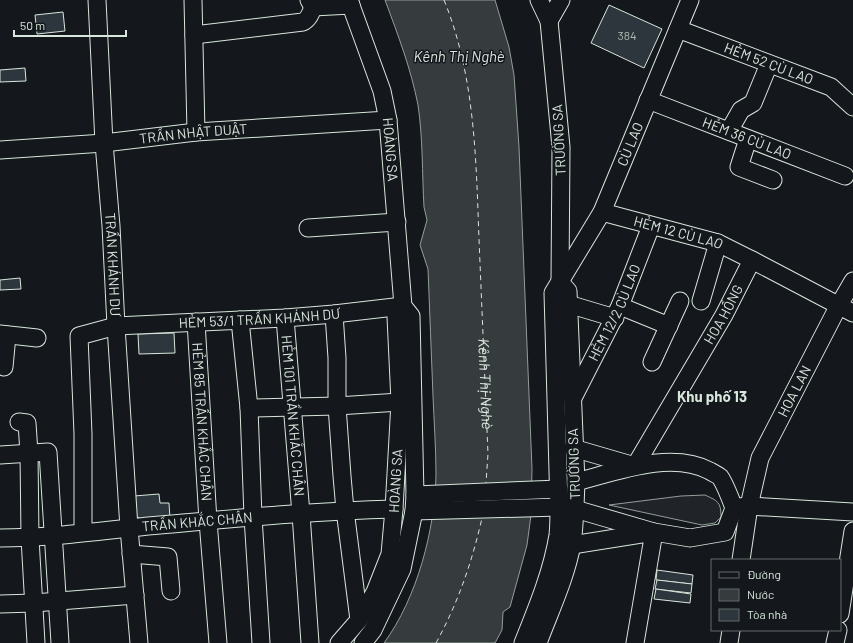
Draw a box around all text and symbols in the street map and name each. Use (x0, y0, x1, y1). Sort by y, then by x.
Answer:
scale bar (14, 12, 126, 38)
text: 50 m (20, 18, 45, 32)
house number: 384 (617, 28, 637, 42)
street label: HẺM 52 CÙ LAO (722, 38, 816, 88)
water label: Kênh Thị Nghè (414, 47, 505, 65)
street label: TRƯỜNG SA (548, 103, 569, 176)
street label: HẺM 36 CÙ LAO (700, 113, 794, 162)
street label: HOÀNG SA (380, 117, 402, 182)
street label: CÙ LAO (613, 119, 646, 168)
street label: TRẦN NHẬT DUẬT (138, 120, 248, 147)
street label: TRẦN KHÁNH DƯ (102, 212, 125, 317)
street label: HẺM 12 CÙ LAO (632, 212, 726, 252)
street label: HẺM 12/2 CÙ LAO (584, 262, 643, 364)
street label: HOA HỒNG (700, 282, 746, 347)
street label: HẺM 53/1 TRẦN KHÁNH DƯ (178, 304, 342, 331)
street label: HẺM 101 TRẦN KHẮC CHÂN (278, 334, 309, 497)
water label: Kênh Thị Nghè (475, 338, 497, 430)
street label: HẺM 85 TRẦN KHẮC CHÂN (189, 342, 216, 502)
street label: HOA LAN (774, 362, 814, 420)
district label: Khu phố 13 (677, 387, 747, 405)
street label: TRƯỜNG SA (564, 427, 583, 500)
street label: HOÀNG SA (385, 448, 405, 513)
street label: TRẦN KHẮC CHÂN (141, 508, 253, 535)
legend (711, 559, 841, 631)
text: Đường (747, 567, 781, 581)
text: Nước (747, 587, 774, 601)
text: Tòa nhà (747, 607, 787, 621)

